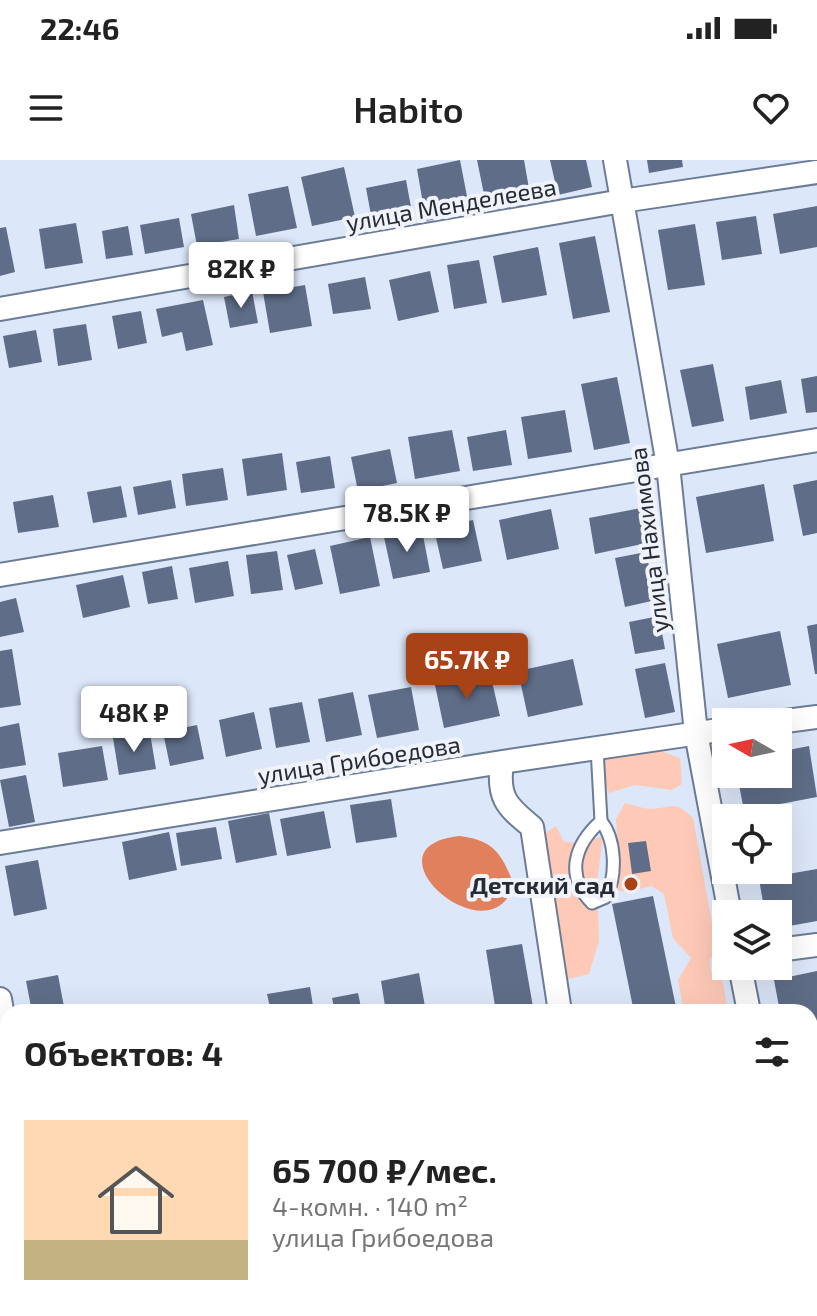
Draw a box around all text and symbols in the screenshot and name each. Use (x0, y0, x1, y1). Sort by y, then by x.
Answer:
text: 22:46 (40, 10, 119, 46)
icon: menu (24, 86, 68, 130)
icon: heart (749, 86, 793, 130)
text: Habito (353, 87, 464, 130)
street label: улица Менделеева (343, 171, 559, 238)
pin: 82K ₽ (185, 242, 297, 310)
text: 82K ₽ (207, 252, 275, 283)
street label: улица Нахимова (622, 445, 675, 634)
pin: 78.5K ₽ (333, 486, 481, 554)
text: 78.5K ₽ (363, 496, 451, 527)
pin: 65.7K ₽ (393, 633, 541, 701)
text: 65.7K ₽ (424, 643, 510, 674)
pin: 48K ₽ (78, 686, 190, 754)
text: 48K ₽ (99, 696, 169, 727)
north arrow (712, 708, 792, 788)
map controls (712, 708, 792, 980)
street label: улица Грибоедова (256, 729, 463, 790)
button: locate (712, 804, 792, 884)
place label: Детский сад (470, 870, 615, 899)
marker: Детский сад (622, 875, 640, 893)
button: layers (712, 900, 792, 980)
icon: filters (750, 1030, 794, 1074)
text: Объектов: 4 (24, 1032, 223, 1073)
text: 65 700 ₽/мес. (272, 1149, 497, 1190)
icon: home (88, 1152, 184, 1248)
text: 4-комн. · 140 m² (272, 1190, 468, 1221)
text: улица Грибоедова (272, 1221, 494, 1252)

